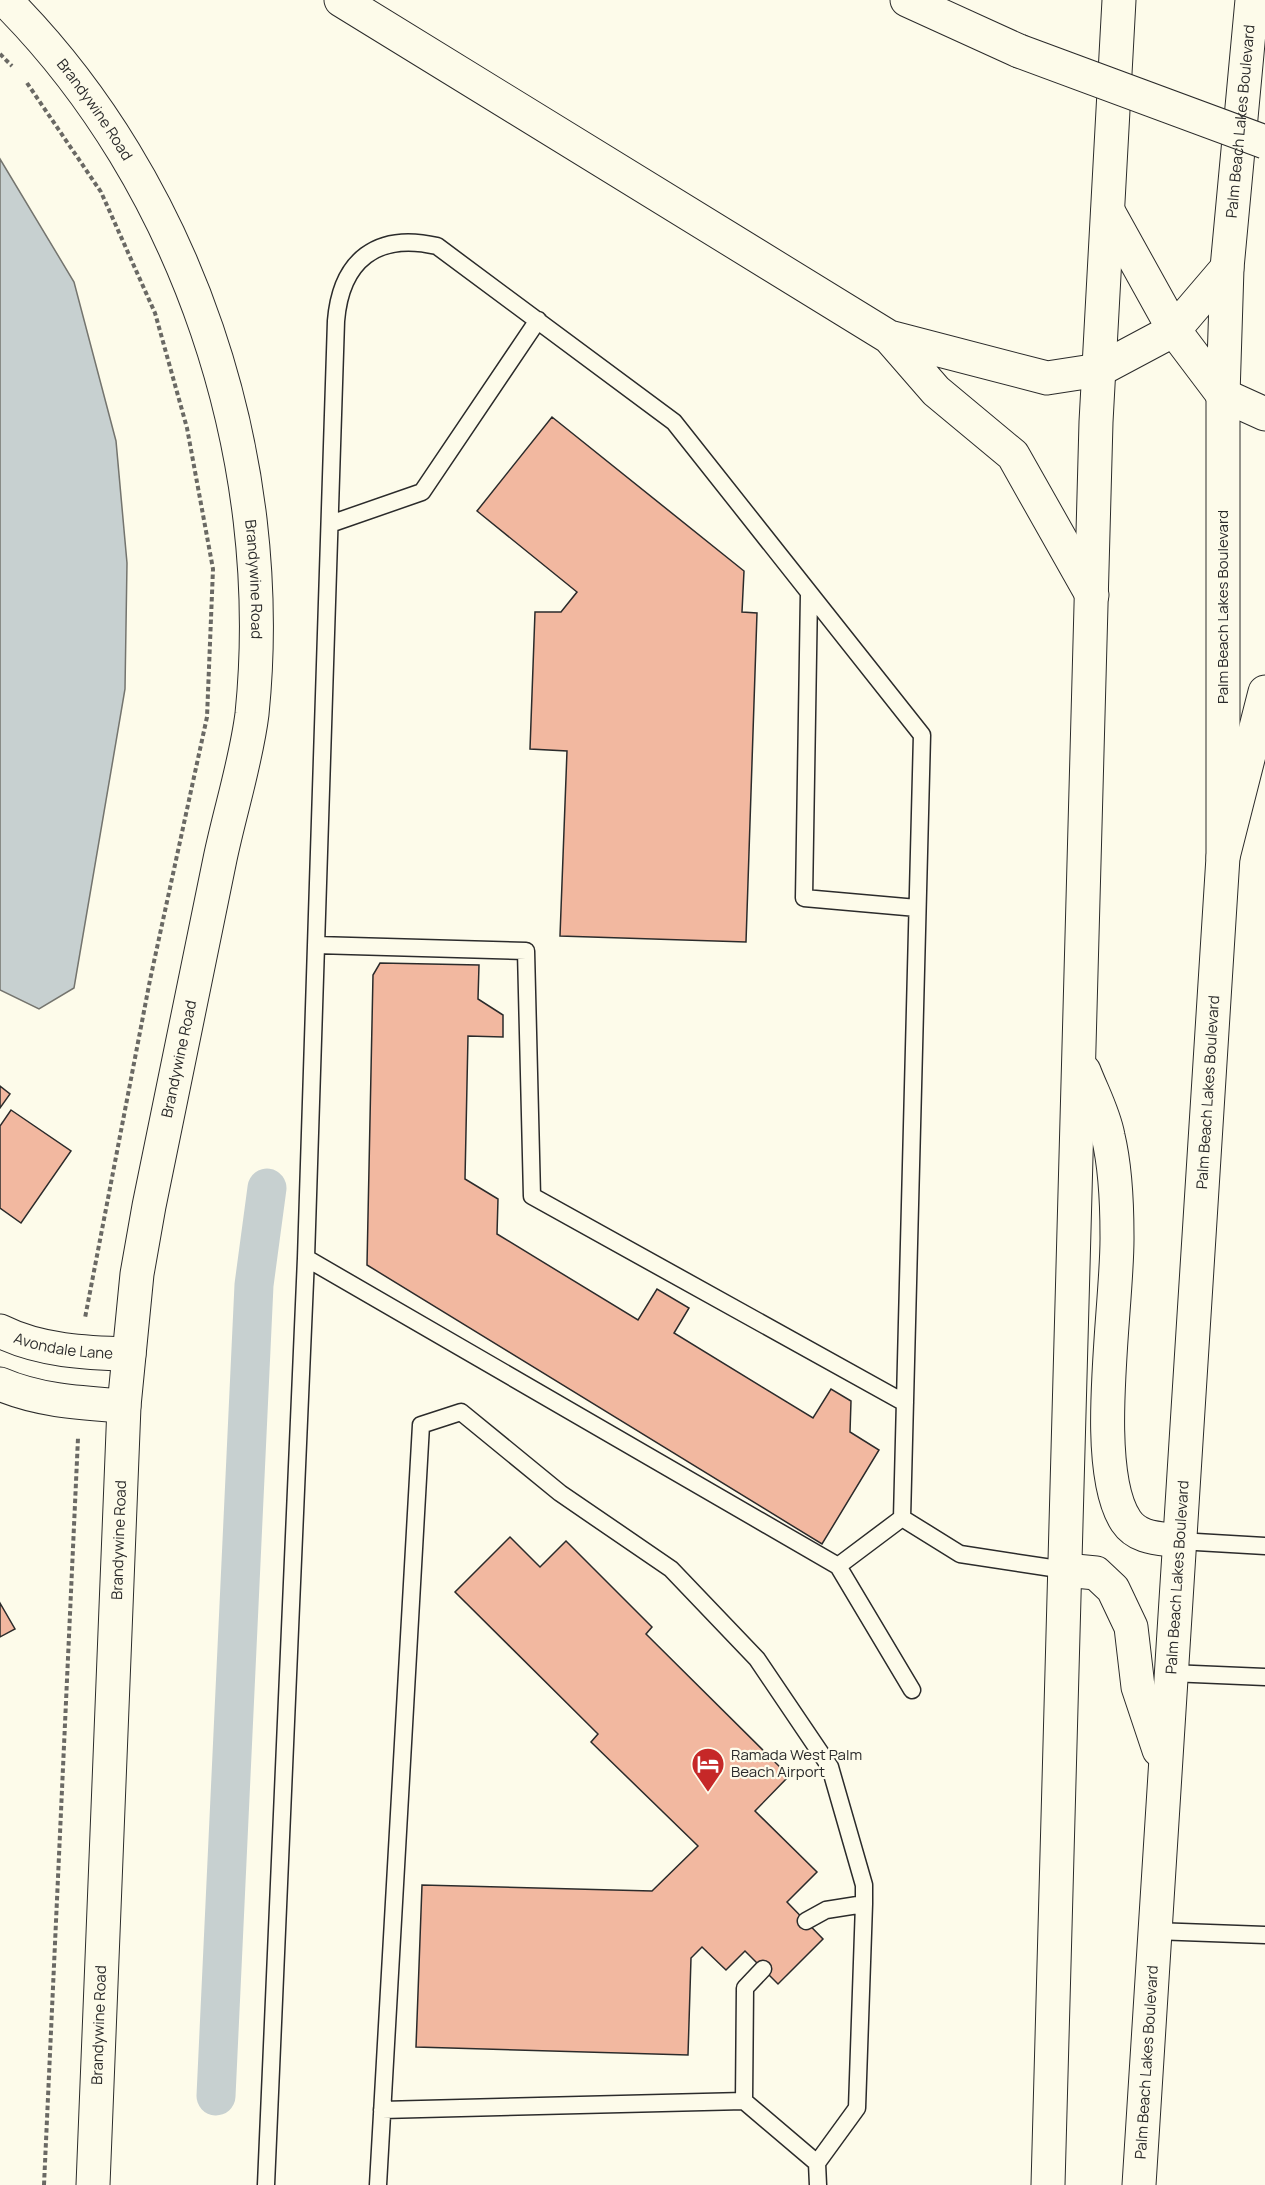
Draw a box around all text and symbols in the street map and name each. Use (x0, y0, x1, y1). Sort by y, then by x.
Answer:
street label: Palm Beach Lakes Boulevard (1221, 24, 1260, 219)
street label: Brandywine Road (52, 54, 138, 164)
street label: Palm Beach Lakes Boulevard (1212, 510, 1233, 704)
street label: Brandywine Road (240, 519, 267, 639)
street label: Palm Beach Lakes Boulevard (1191, 995, 1224, 1190)
street label: Brandywine Road (156, 998, 201, 1120)
street label: Avondale Lane (11, 1327, 114, 1364)
street label: Brandywine Road (106, 1480, 131, 1600)
street label: Palm Beach Lakes Boulevard (1160, 1480, 1194, 1675)
place label: Ramada West Palm Beach Airport (731, 1744, 862, 1782)
hotel icon: Ramada West Palm Beach Airport (690, 1746, 726, 1793)
street label: Brandywine Road (86, 1965, 111, 2085)
street label: Palm Beach Lakes Boulevard (1130, 1965, 1163, 2160)

